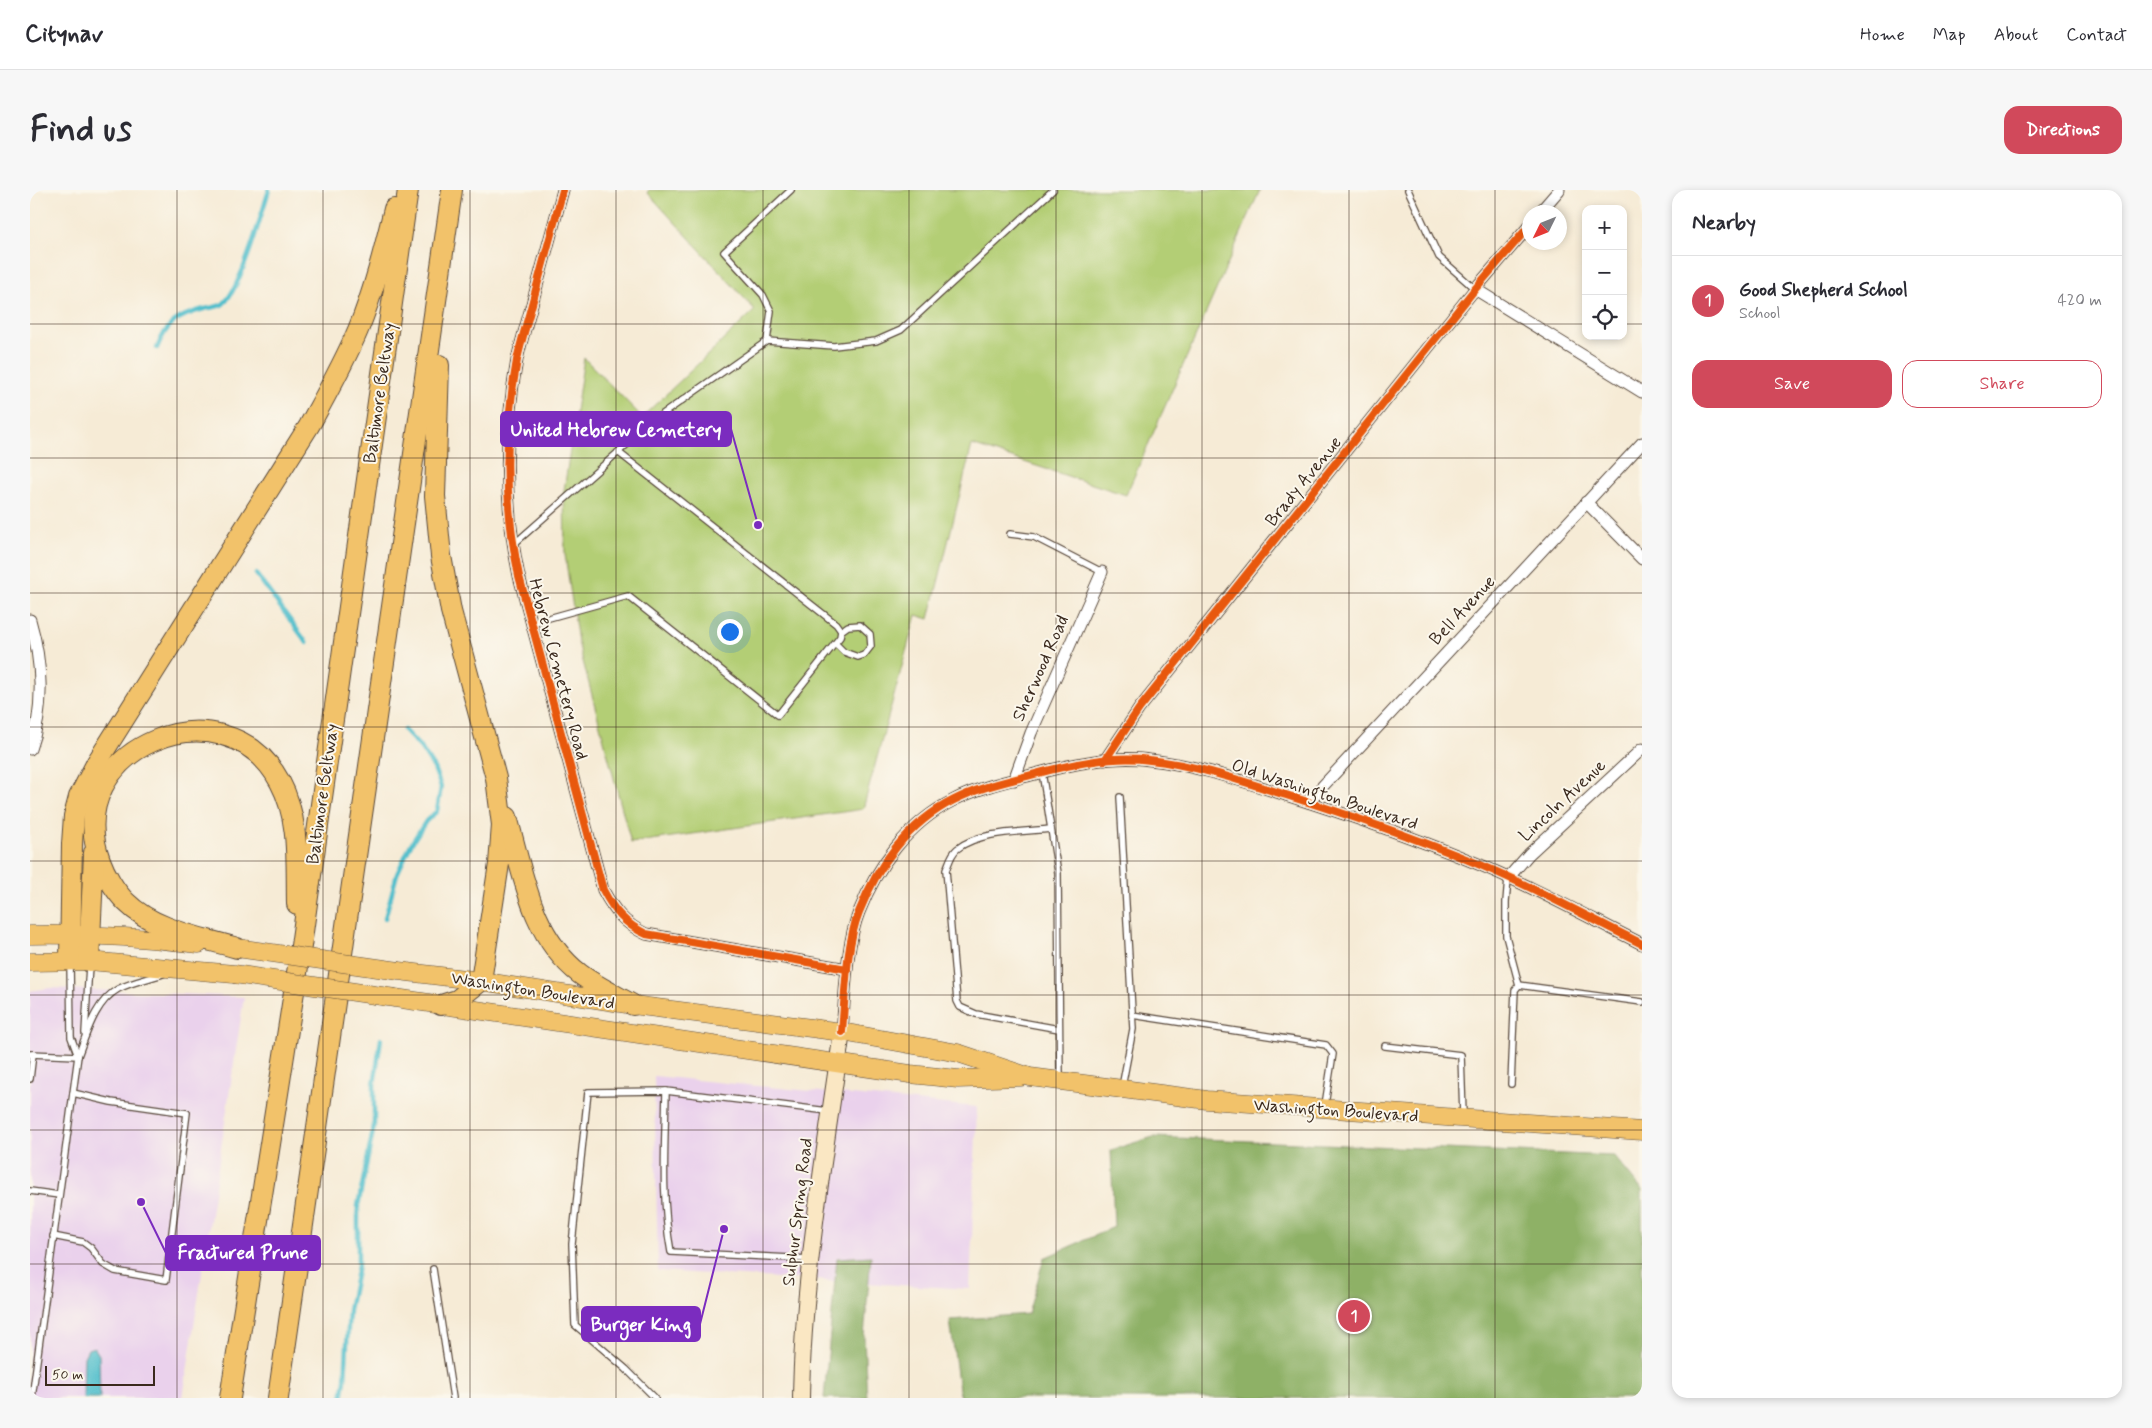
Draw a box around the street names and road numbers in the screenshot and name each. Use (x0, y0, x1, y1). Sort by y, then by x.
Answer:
street label: Baltimore Beltway (358, 321, 402, 465)
street label: Brady Avenue (1260, 431, 1348, 532)
street label: Bell Avenue (1424, 571, 1501, 651)
street label: Hebrew Cemetery Road (522, 576, 594, 763)
street label: Sherwood Road (1007, 611, 1075, 725)
street label: Baltimore Beltway (301, 722, 345, 866)
street label: Old Washington Boulevard (1228, 753, 1421, 838)
street label: Lincoln Avenue (1514, 754, 1611, 847)
street label: Washington Boulevard (449, 966, 616, 1018)
street label: Washington Boulevard (1252, 1093, 1419, 1131)
street label: Sulphur Spring Road (777, 1137, 819, 1288)

